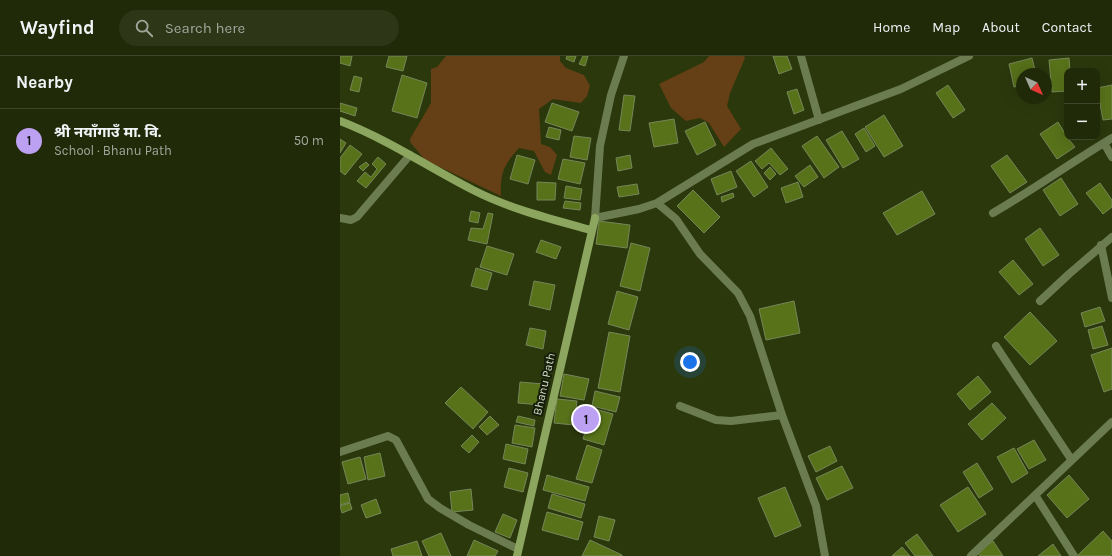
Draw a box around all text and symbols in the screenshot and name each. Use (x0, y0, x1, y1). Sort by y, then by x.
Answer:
search box (119, 10, 399, 46)
text: Wayfind (20, 17, 95, 39)
icon: search (133, 17, 155, 39)
text: Search here (165, 19, 245, 37)
text: Home (873, 19, 910, 36)
text: Map (932, 19, 960, 36)
text: About (982, 19, 1020, 36)
text: Contact (1042, 19, 1092, 36)
north arrow (1016, 68, 1052, 104)
map controls (1064, 68, 1100, 140)
button: + (1064, 68, 1100, 104)
text: Nearby (16, 72, 73, 92)
button: − (1064, 104, 1100, 140)
text: श्री नयाँगाउँ मा. वि. (54, 123, 161, 141)
text: 1 (27, 133, 31, 148)
text: 50 m (294, 133, 324, 148)
text: School · Bhanu Path (54, 143, 172, 158)
street label: Bhanu Path (530, 351, 558, 417)
your location (680, 352, 700, 372)
pin: 1 (573, 404, 599, 434)

